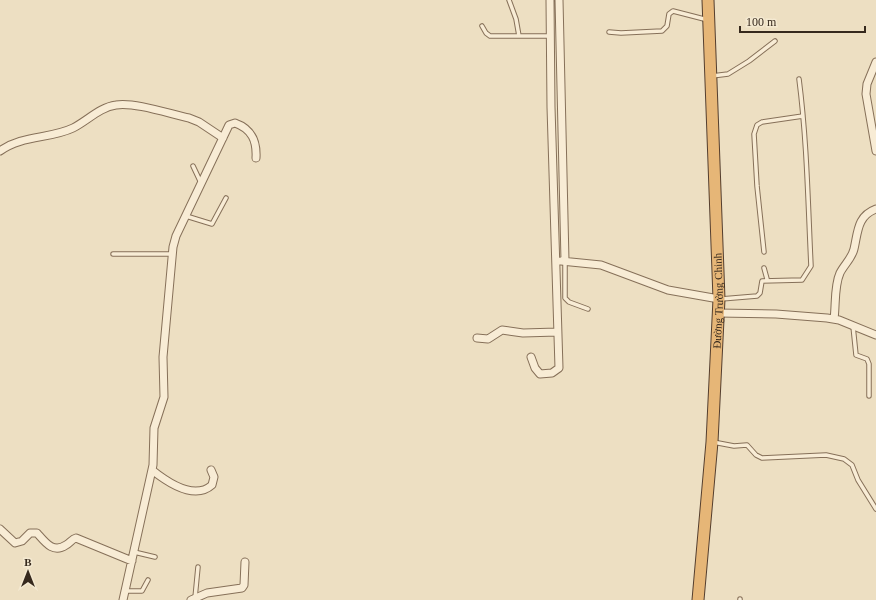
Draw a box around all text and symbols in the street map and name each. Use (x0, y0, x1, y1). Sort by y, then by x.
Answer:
scale bar (740, 8, 865, 34)
text: 100 m (746, 15, 777, 29)
street label: Đường Trường Chinh (711, 252, 725, 349)
north arrow (8, 552, 48, 592)
text: B (24, 556, 32, 568)

